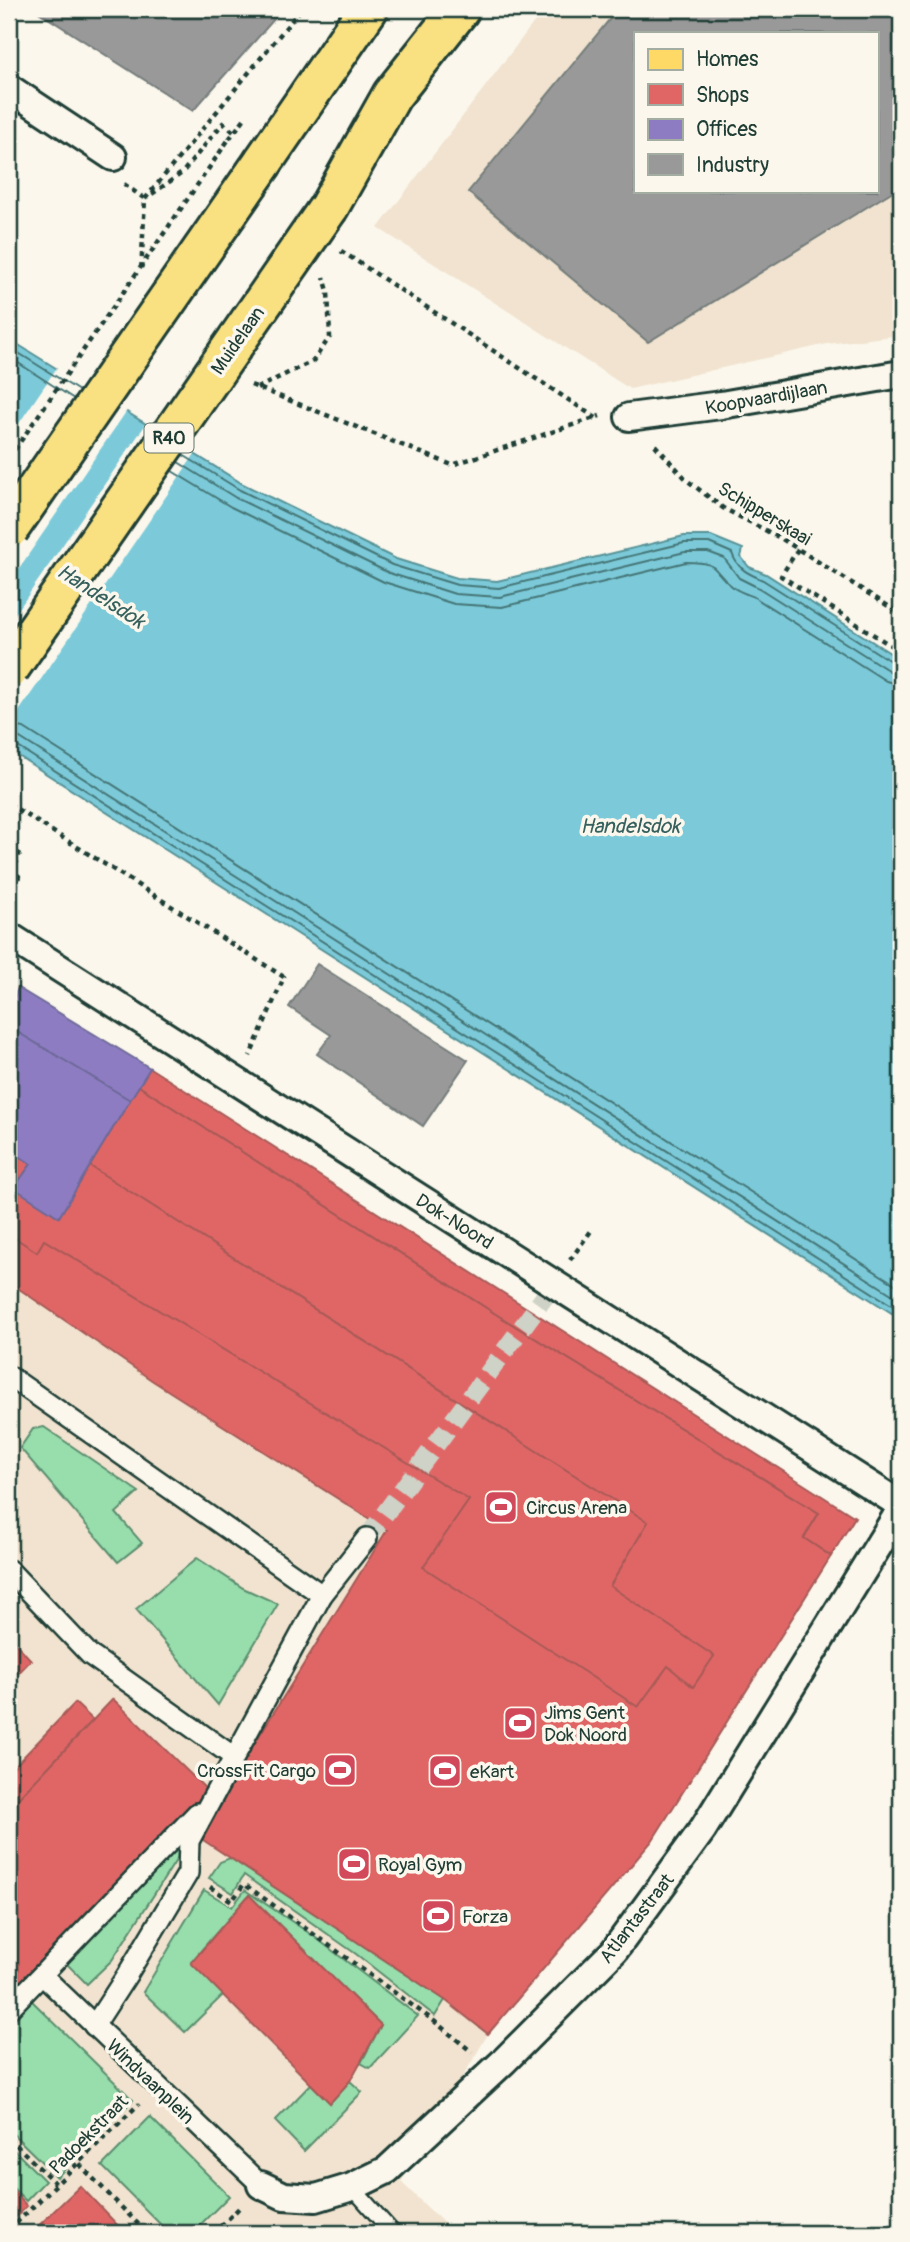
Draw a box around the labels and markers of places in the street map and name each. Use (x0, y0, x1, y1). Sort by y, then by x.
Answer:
sports icon: Circus Arena (482, 1488, 520, 1526)
place label: Circus Arena (526, 1496, 627, 1520)
place label: Jims Gent Dok Noord (544, 1701, 627, 1747)
sports icon: Jims Gent Dok Noord (501, 1704, 539, 1742)
sports icon: CrossFit Cargo (321, 1751, 359, 1789)
sports icon: eKart (426, 1752, 464, 1790)
place label: CrossFit Cargo (197, 1759, 316, 1783)
place label: eKart (470, 1760, 514, 1784)
sports icon: Royal Gym (335, 1845, 373, 1883)
place label: Royal Gym (378, 1853, 463, 1877)
sports icon: Forza (419, 1897, 457, 1935)
place label: Forza (462, 1905, 508, 1929)

